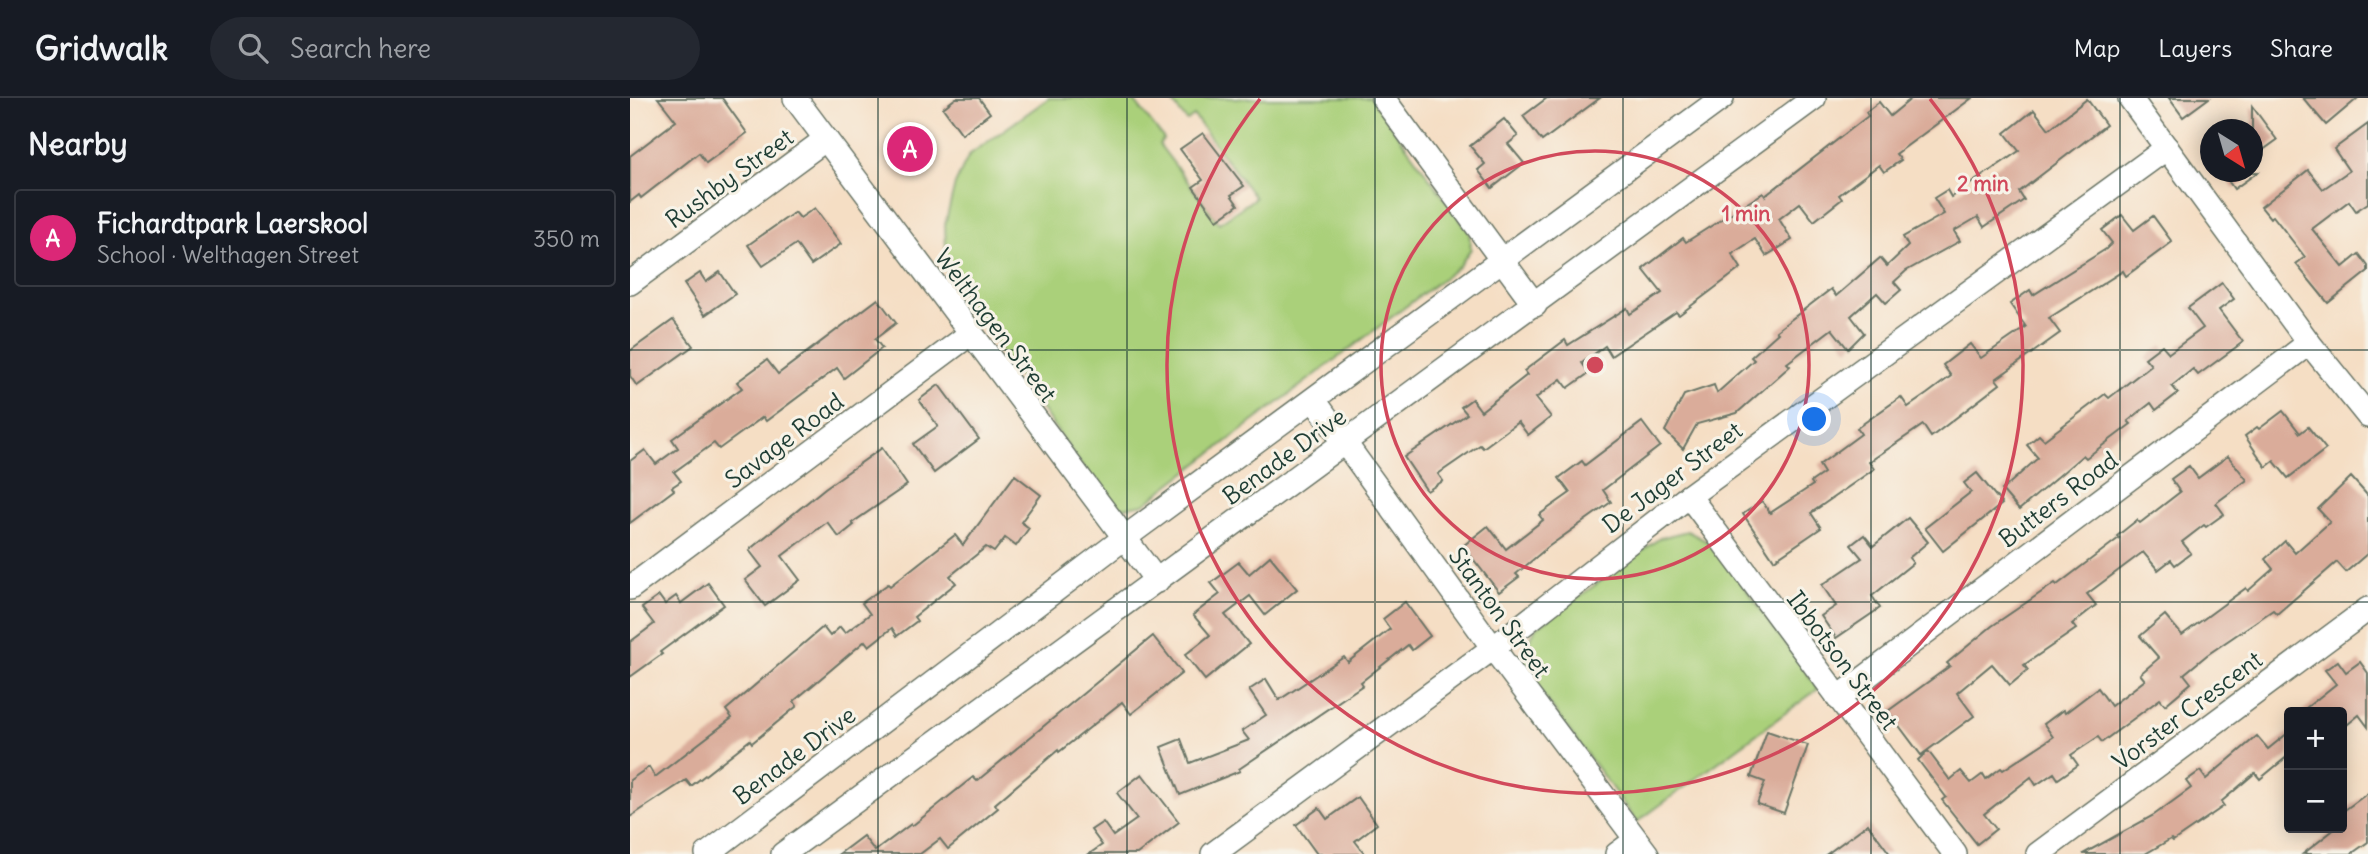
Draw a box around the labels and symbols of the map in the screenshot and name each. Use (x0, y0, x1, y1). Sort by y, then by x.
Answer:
north arrow (2200, 119, 2263, 182)
street label: Rushby Street (659, 122, 799, 234)
pin: A (887, 123, 933, 175)
text: 2 min (1957, 170, 2009, 197)
text: 1 min (1722, 200, 1770, 227)
street label: Welthagen Street (928, 242, 1064, 408)
centre of rings (1583, 353, 1607, 377)
street label: Savage Road (719, 386, 849, 494)
street label: Benade Drive (1216, 401, 1352, 511)
your location (1797, 402, 1831, 436)
street label: De Jager Street (1596, 415, 1748, 539)
street label: Butters Road (1993, 445, 2123, 553)
street label: Stanton Street (1443, 541, 1557, 683)
street label: Ibbotson Street (1781, 585, 1905, 735)
street label: Vorster Crescent (2106, 644, 2268, 776)
street label: Benade Drive (727, 699, 861, 811)

